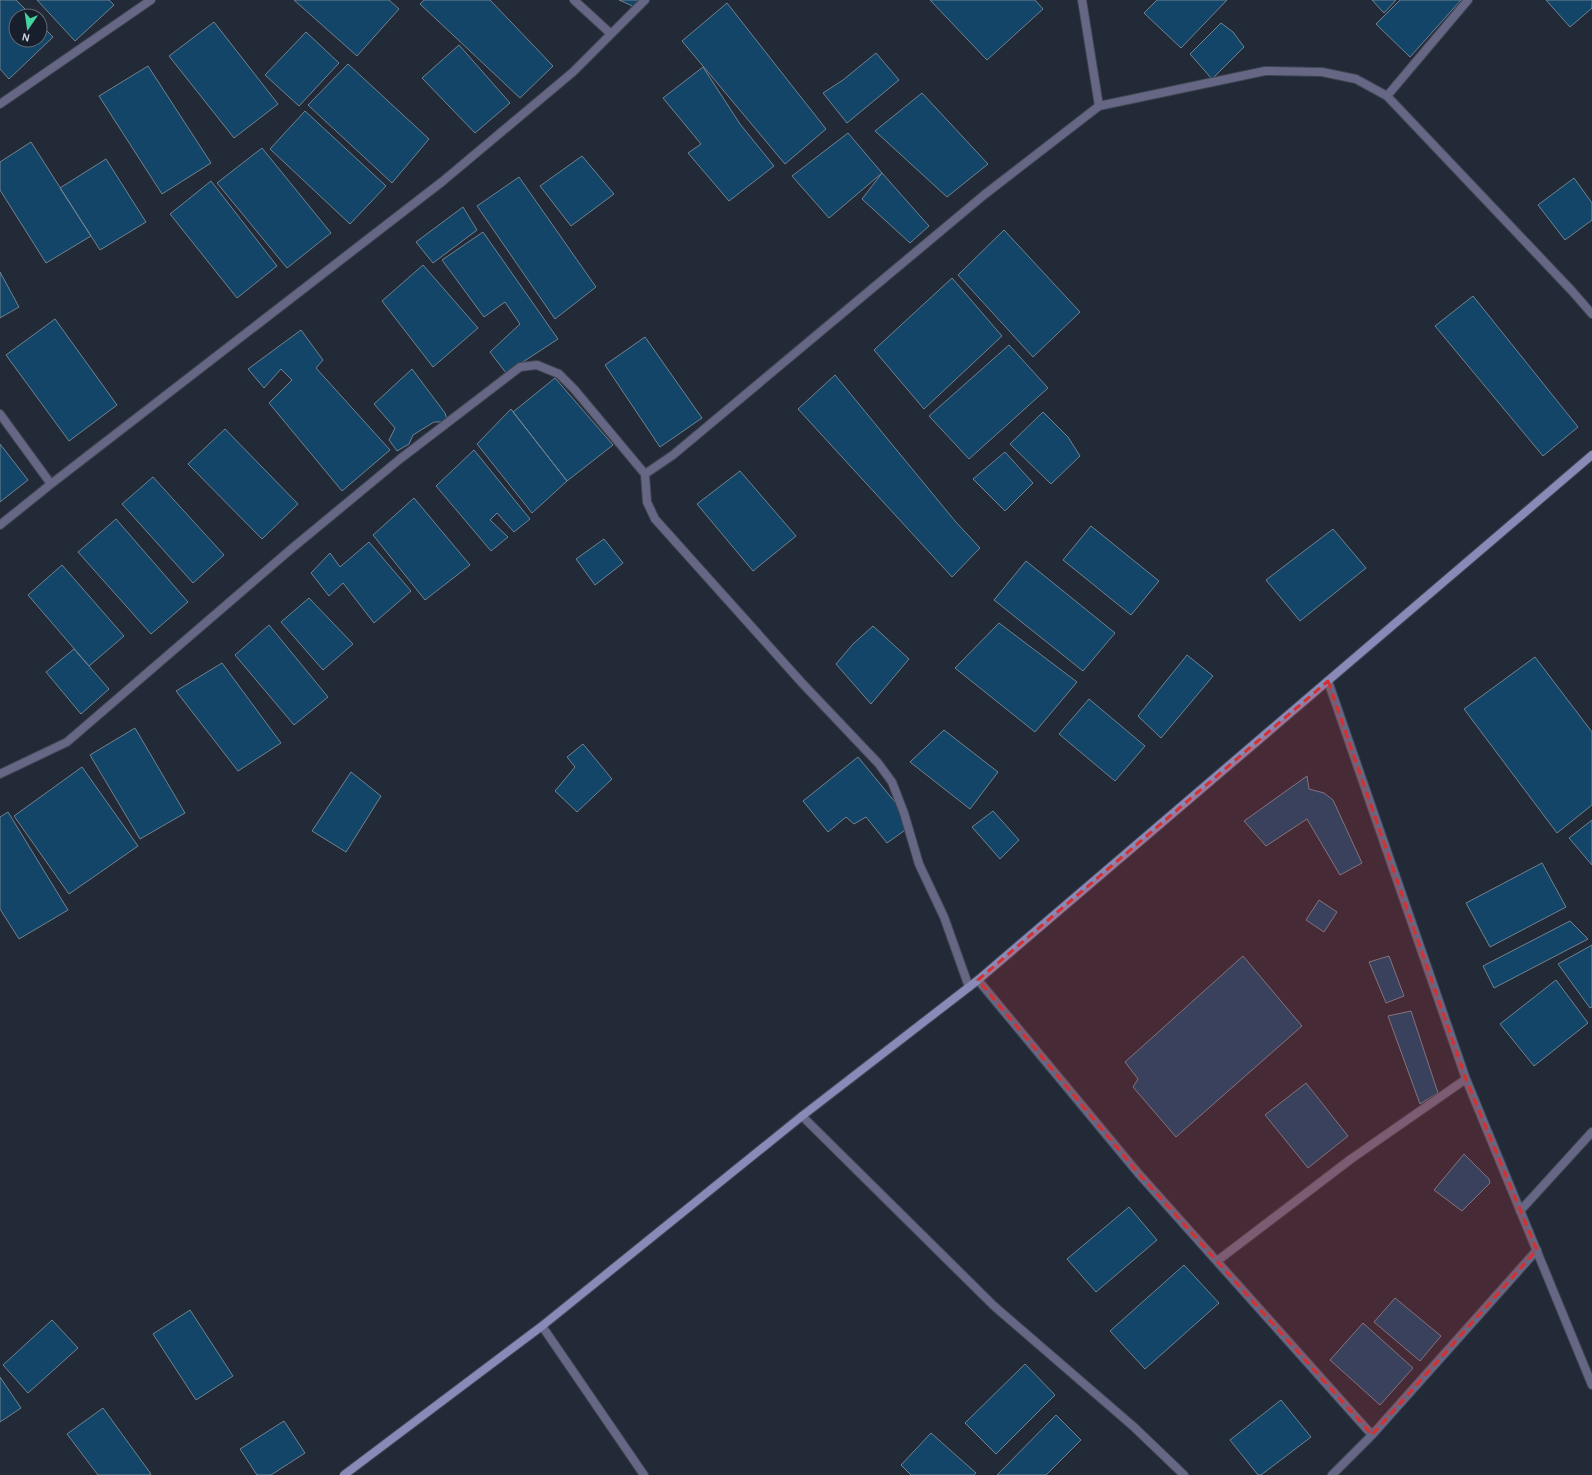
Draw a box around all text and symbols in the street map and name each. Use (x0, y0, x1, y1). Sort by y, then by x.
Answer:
north arrow (8, 8, 48, 48)
text: N (21, 30, 31, 44)

